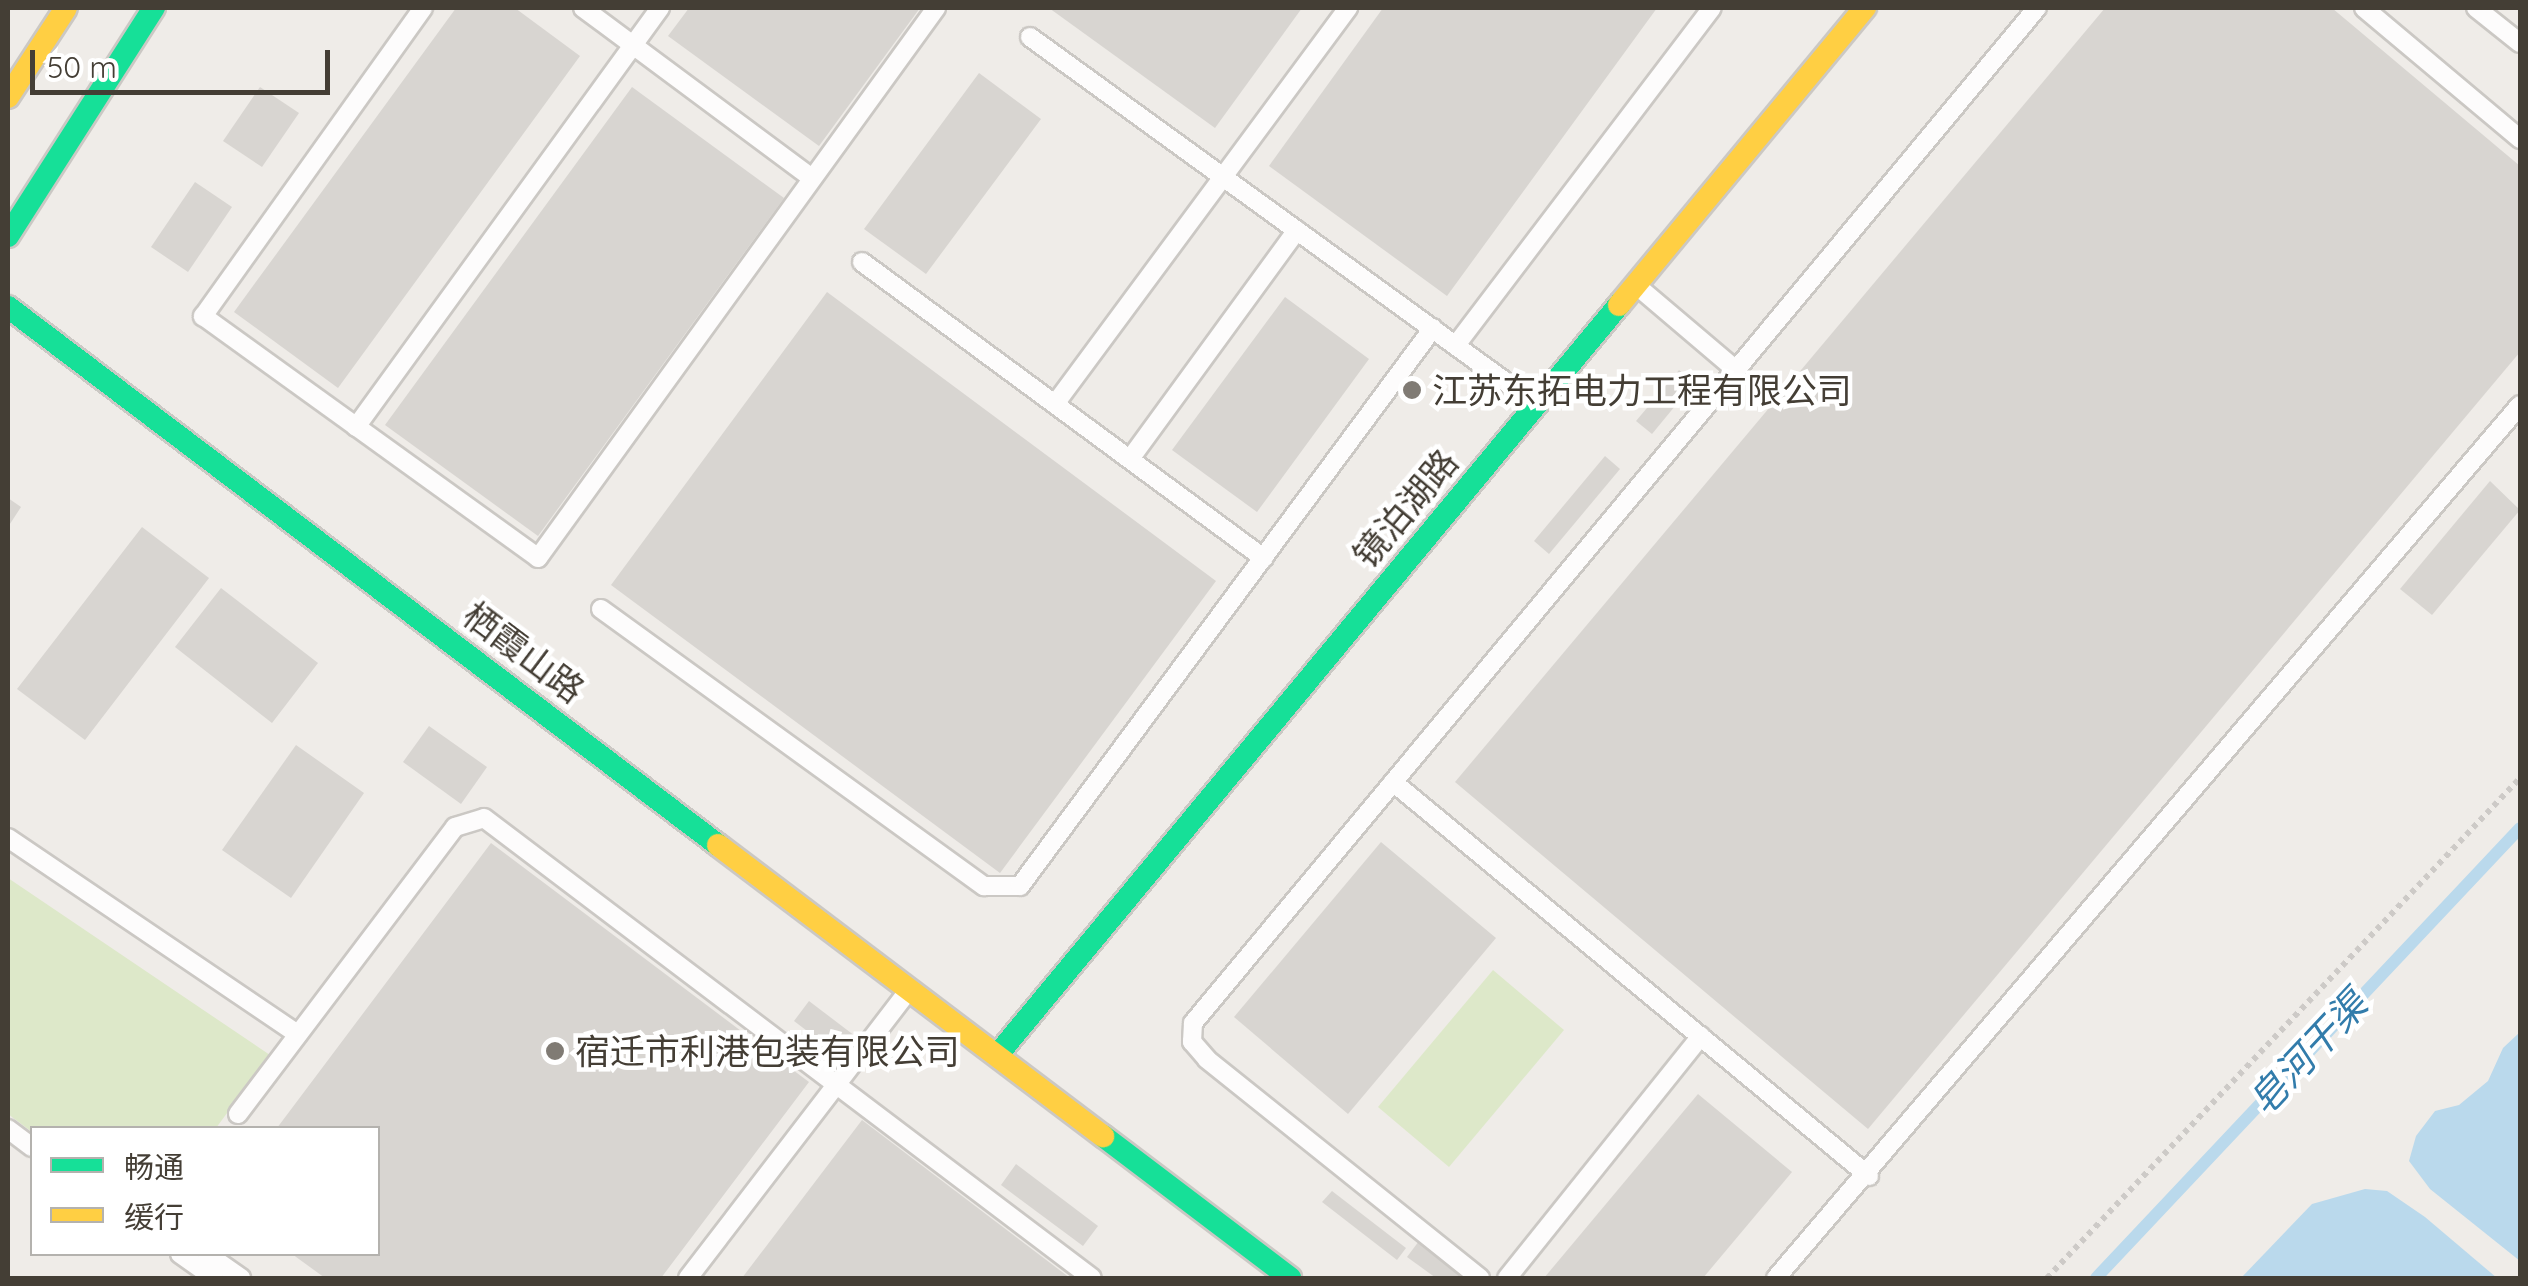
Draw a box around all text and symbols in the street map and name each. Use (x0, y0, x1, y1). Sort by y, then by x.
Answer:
scale bar (35, 30, 335, 92)
text: 50 m (47, 48, 117, 86)
place label: 江苏东拓电力工程有限公司 (1432, 369, 1852, 411)
marker: 江苏东拓电力工程有限公司 (1401, 379, 1423, 401)
street label: 镜泊湖路 (1344, 441, 1466, 575)
street label: 栖霞山路 (455, 593, 593, 711)
water label: 皂河干渠 (2239, 982, 2377, 1124)
place label: 宿迁市利港包装有限公司 (575, 1030, 960, 1072)
marker: 宿迁市利港包装有限公司 (544, 1040, 566, 1062)
legend (30, 1126, 380, 1256)
text: 畅通 (124, 1148, 184, 1186)
text: 缓行 (124, 1198, 184, 1236)

